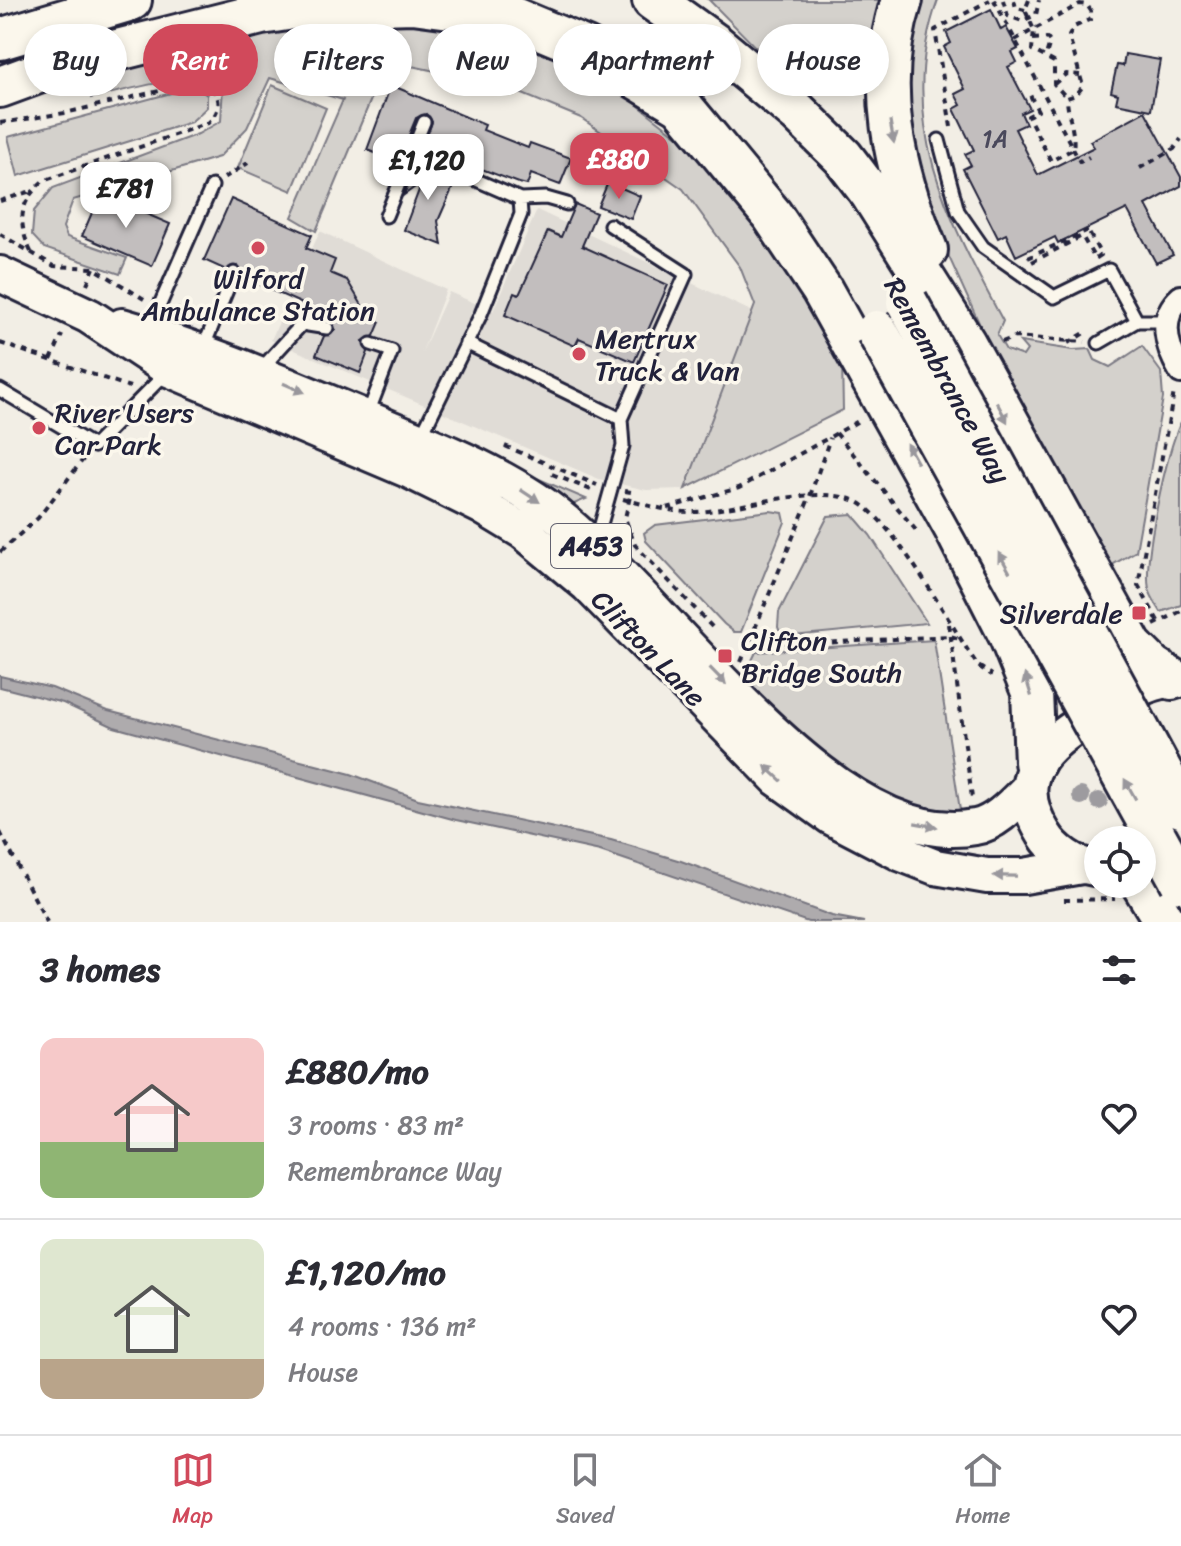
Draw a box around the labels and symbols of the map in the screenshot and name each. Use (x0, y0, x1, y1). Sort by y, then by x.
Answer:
house number: 1A (982, 118, 1008, 160)
one-way arrow (886, 119, 898, 144)
pin: £880 (572, 133, 666, 201)
pin: £1,120 (363, 134, 493, 202)
pin: £781 (79, 162, 173, 230)
marker: Wilford Ambulance Station (249, 239, 267, 257)
place label: Wilford Ambulance Station (140, 254, 375, 335)
street label: Remembrance Way (870, 268, 1025, 493)
place label: Mertrux Truck & Van (595, 314, 740, 395)
marker: Mertrux Truck & Van (570, 345, 588, 363)
one-way arrow (282, 382, 306, 395)
place label: River Users Car Park (55, 388, 194, 469)
one-way arrow (995, 400, 1009, 423)
marker: River Users Car Park (30, 419, 48, 437)
one-way arrow (906, 442, 920, 464)
one-way arrow (520, 489, 541, 504)
road number: A453 (551, 524, 631, 568)
one-way arrow (997, 550, 1011, 573)
street label: Clifton Lane (579, 577, 718, 719)
place label: Silverdale (1000, 589, 1123, 638)
marker: Silverdale (1130, 604, 1148, 622)
place label: Clifton Bridge South (741, 616, 902, 697)
marker: Clifton Bridge South (716, 647, 734, 665)
one-way arrow (708, 666, 726, 685)
one-way arrow (1021, 673, 1034, 697)
one-way arrow (763, 764, 782, 782)
one-way arrow (1123, 778, 1137, 801)
one-way arrow (914, 819, 939, 831)
one-way arrow (992, 870, 1017, 882)

